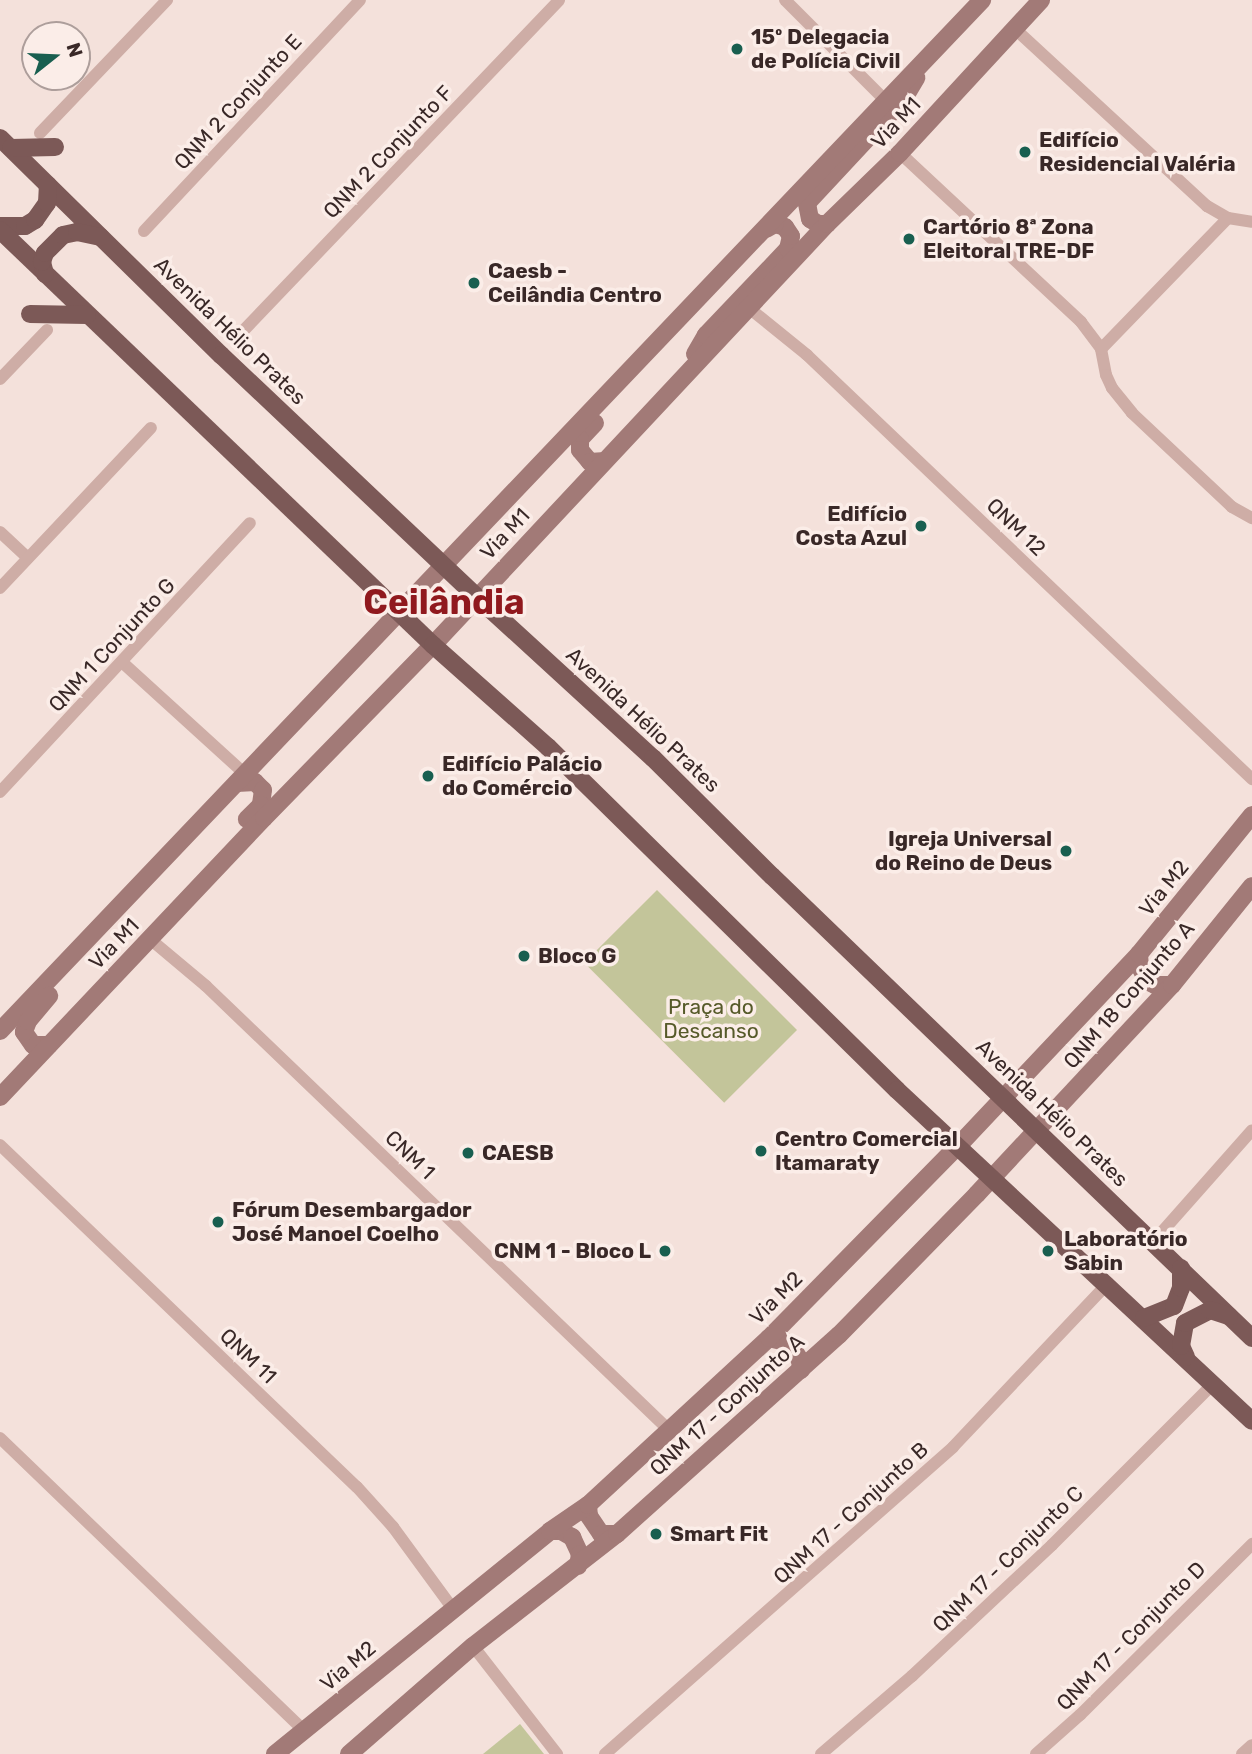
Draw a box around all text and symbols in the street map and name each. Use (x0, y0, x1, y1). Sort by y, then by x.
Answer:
north arrow (21, 21, 91, 91)
place label: 15º Delegacia de Polícia Civil (751, 24, 901, 74)
street label: QNM 2 Conjunto E (169, 29, 307, 175)
text: N (61, 40, 88, 60)
marker: 15º Delegacia de Polícia Civil (729, 41, 745, 57)
street label: QNM 2 Conjunto F (318, 80, 458, 224)
street label: Via M1 (866, 92, 926, 154)
place label: Edifício Residencial Valéria (1039, 127, 1236, 177)
marker: Edifício Residencial Valéria (1017, 144, 1033, 160)
place label: Cartório 8ª Zona Eleitoral TRE-DF (923, 214, 1095, 264)
marker: Cartório 8ª Zona Eleitoral TRE-DF (901, 231, 917, 247)
street label: Avenida Hélio Prates (149, 252, 311, 410)
place label: Caesb - Ceilândia Centro (488, 258, 662, 308)
marker: Caesb - Ceilândia Centro (466, 275, 482, 291)
street label: QNM 12 (981, 493, 1051, 561)
place label: Edifício Costa Azul (795, 501, 907, 551)
street label: Via M1 (475, 503, 535, 565)
marker: Edifício Costa Azul (913, 518, 929, 534)
street label: QNM 1 Conjunto G (44, 573, 180, 717)
district label: Ceilândia (363, 581, 525, 623)
street label: Avenida Hélio Prates (561, 642, 725, 798)
place label: Edifício Palácio do Comércio (442, 751, 602, 801)
marker: Edifício Palácio do Comércio (420, 768, 436, 784)
place label: Igreja Universal do Reino de Deus (875, 826, 1052, 876)
marker: Igreja Universal do Reino de Deus (1058, 843, 1074, 859)
street label: Via M2 (1134, 855, 1194, 921)
street label: Via M1 (84, 913, 144, 975)
street label: QNM 18 Conjunto A (1058, 916, 1200, 1074)
place label: Bloco G (538, 943, 616, 969)
marker: Bloco G (516, 948, 532, 964)
park label: Praça do Descanso (663, 994, 759, 1044)
street label: Avenida Hélio Prates (971, 1034, 1133, 1192)
street label: CNM 1 (380, 1125, 440, 1185)
place label: Centro Comercial Itamaraty (775, 1126, 958, 1176)
place label: CAESB (482, 1140, 554, 1166)
marker: Centro Comercial Itamaraty (753, 1143, 769, 1159)
marker: CAESB (460, 1145, 476, 1161)
place label: Fórum Desembargador José Manoel Coelho (232, 1197, 472, 1247)
marker: Fórum Desembargador José Manoel Coelho (210, 1214, 226, 1230)
place label: Laboratório Sabin (1064, 1226, 1188, 1276)
place label: CNM 1 - Bloco L (494, 1238, 651, 1264)
marker: Laboratório Sabin (1038, 1241, 1058, 1261)
marker: CNM 1 - Bloco L (657, 1243, 673, 1259)
street label: Via M2 (744, 1266, 808, 1330)
street label: QNM 11 (215, 1323, 281, 1389)
street label: QNM 17 - Conjunto A (644, 1329, 810, 1481)
street label: QNM 17 - Conjunto B (768, 1437, 934, 1589)
street label: QNM 17 - Conjunto C (927, 1481, 1089, 1637)
place label: Smart Fit (670, 1521, 768, 1547)
marker: Smart Fit (648, 1526, 664, 1542)
street label: QNM 17 - Conjunto D (1051, 1556, 1211, 1716)
street label: Via M2 (315, 1636, 381, 1696)

